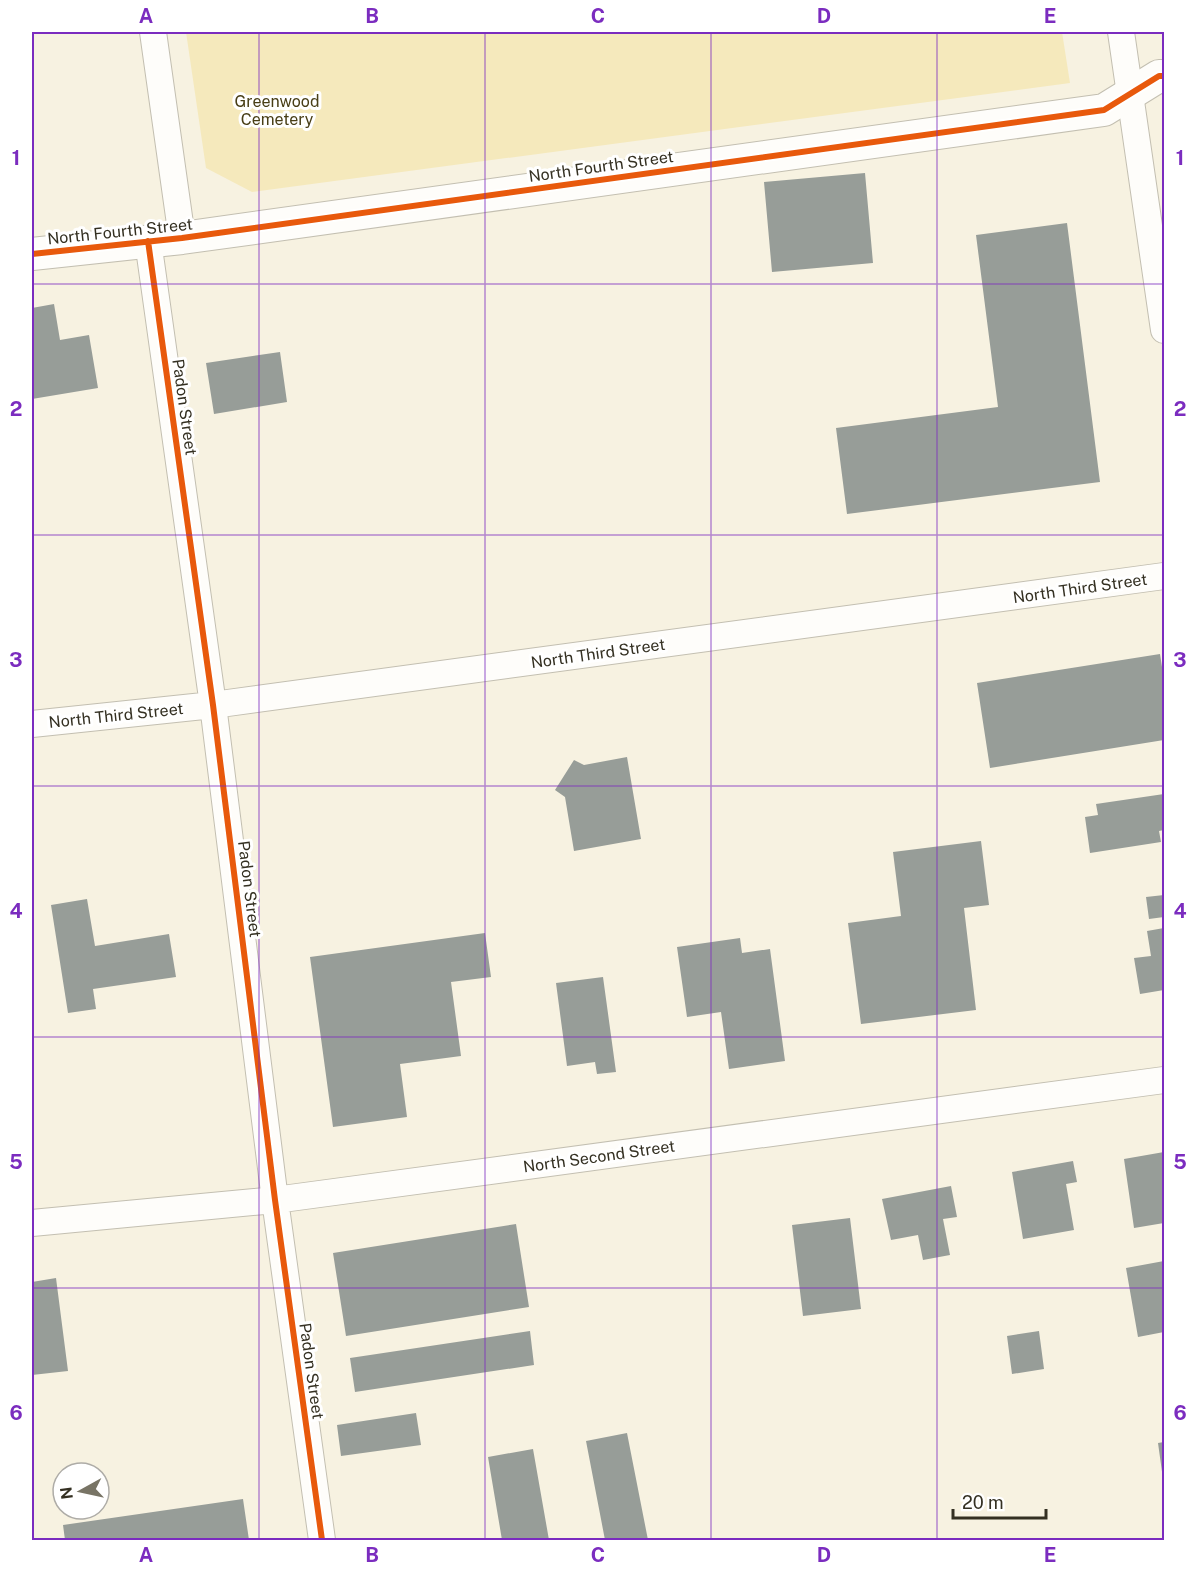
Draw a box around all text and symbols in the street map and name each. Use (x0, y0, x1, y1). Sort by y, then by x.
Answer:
text: A (139, 4, 153, 28)
text: B (365, 4, 379, 28)
text: C (591, 4, 605, 28)
text: D (817, 4, 831, 28)
text: E (1044, 4, 1056, 28)
park label: Greenwood Cemetery (235, 92, 319, 129)
text: 1 (12, 146, 20, 170)
text: 1 (1176, 146, 1184, 170)
street label: North Fourth Street (527, 147, 675, 186)
street label: North Fourth Street (46, 214, 194, 249)
street label: Padon Street (168, 358, 201, 457)
text: 2 (10, 397, 22, 421)
text: 2 (1174, 397, 1186, 421)
street label: North Third Street (1012, 570, 1148, 607)
street label: North Third Street (530, 635, 666, 672)
text: 3 (9, 648, 23, 672)
text: 3 (1173, 648, 1187, 672)
street label: North Third Street (48, 699, 184, 732)
street label: Padon Street (234, 840, 265, 939)
text: 4 (9, 899, 23, 923)
text: 4 (1173, 899, 1187, 923)
street label: North Second Street (522, 1136, 676, 1177)
text: 5 (9, 1150, 23, 1174)
text: 5 (1173, 1150, 1187, 1174)
street label: Padon Street (295, 1322, 328, 1421)
text: 6 (9, 1401, 23, 1425)
text: 6 (1173, 1401, 1187, 1425)
north arrow (51, 1461, 111, 1521)
scale bar (953, 1482, 1046, 1520)
text: N (56, 1485, 77, 1501)
text: 20 m (962, 1492, 1004, 1513)
text: A (139, 1543, 153, 1567)
text: B (365, 1543, 379, 1567)
text: C (591, 1543, 605, 1567)
text: D (817, 1543, 831, 1567)
text: E (1044, 1543, 1056, 1567)

